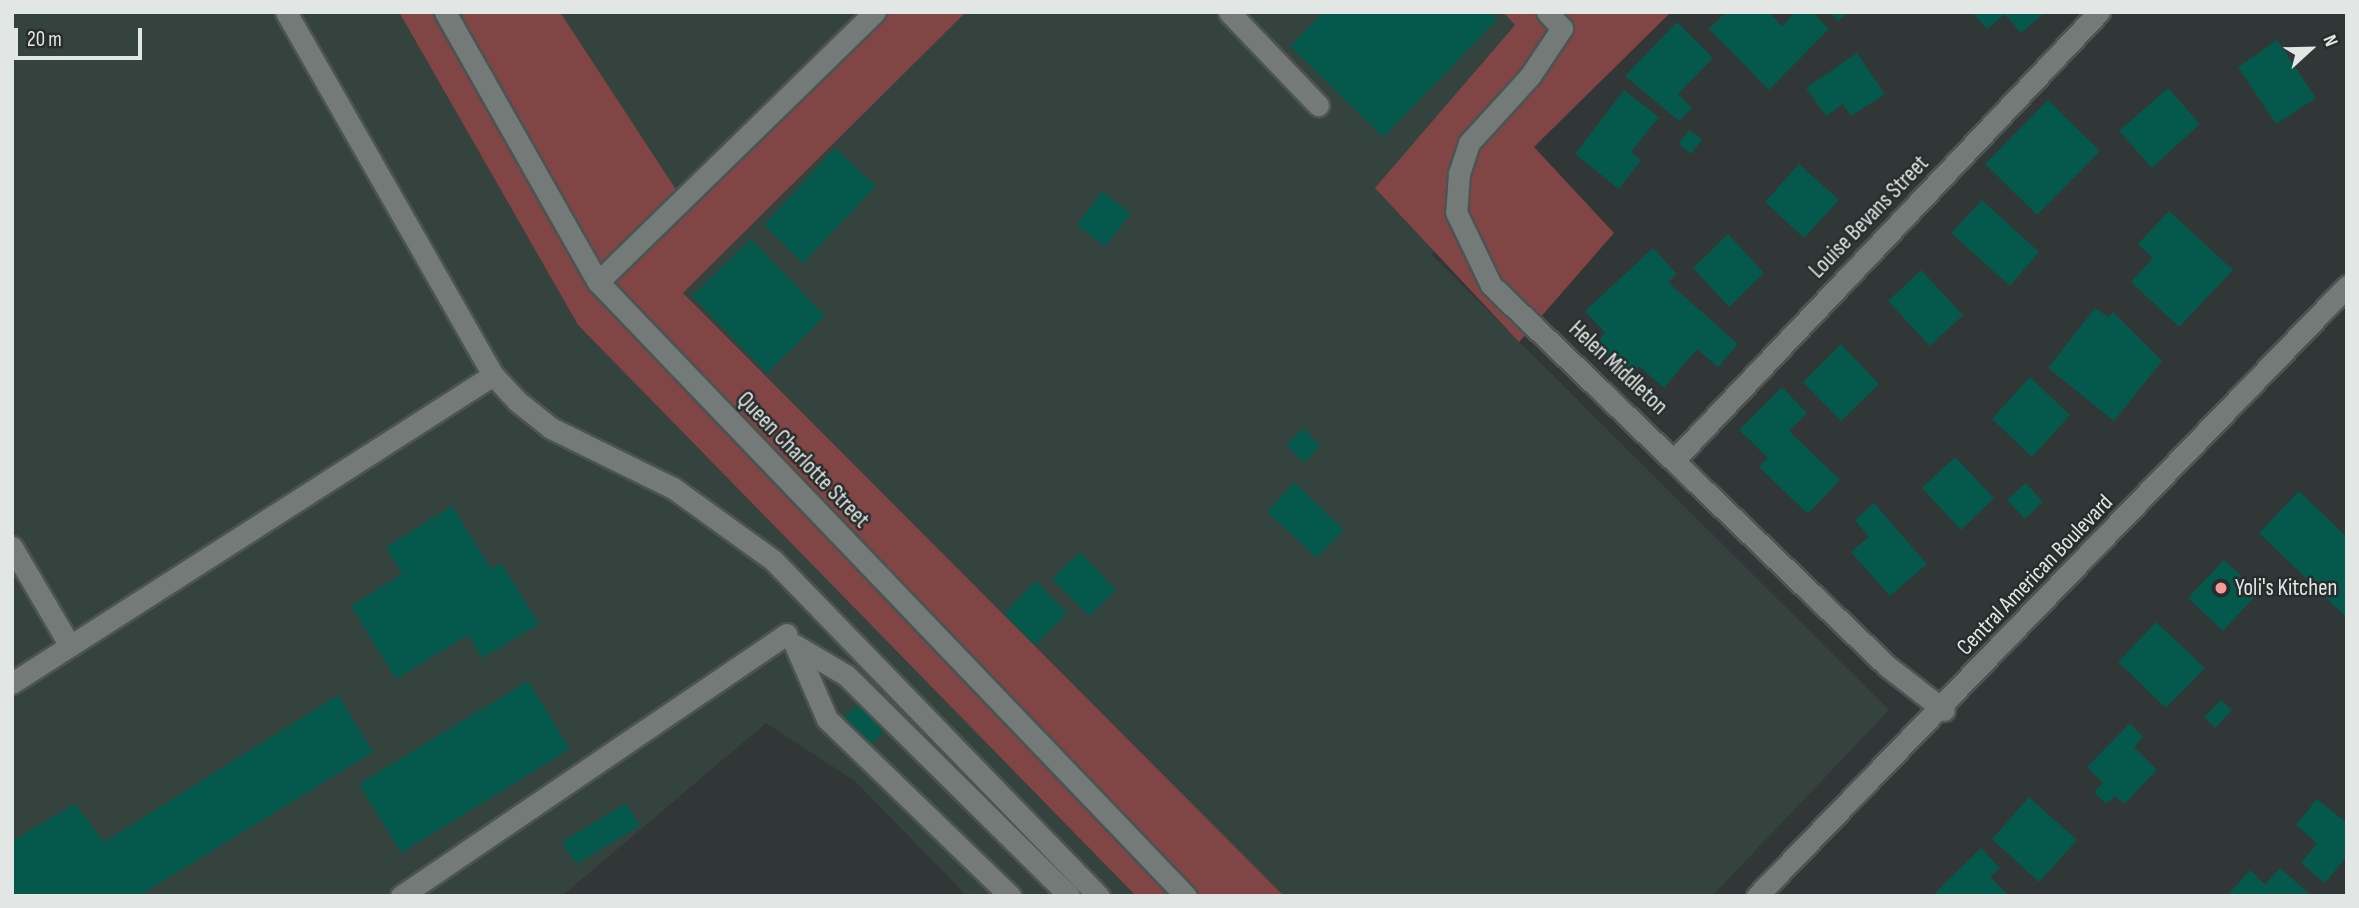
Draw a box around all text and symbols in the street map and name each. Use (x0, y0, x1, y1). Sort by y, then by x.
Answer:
scale bar (18, 14, 145, 58)
north arrow (2275, 14, 2345, 84)
text: 20 m (27, 27, 62, 52)
text: N (2317, 32, 2342, 50)
street label: Louise Bevans Street (1804, 150, 1934, 284)
street label: Helen Middleton (1563, 315, 1673, 421)
street label: Queen Charlotte Street (731, 386, 875, 534)
street label: Central American Boulevard (1951, 489, 2119, 661)
place label: Yoli's Kitchen (2235, 574, 2337, 602)
marker: Yoli's Kitchen (2213, 580, 2229, 596)

